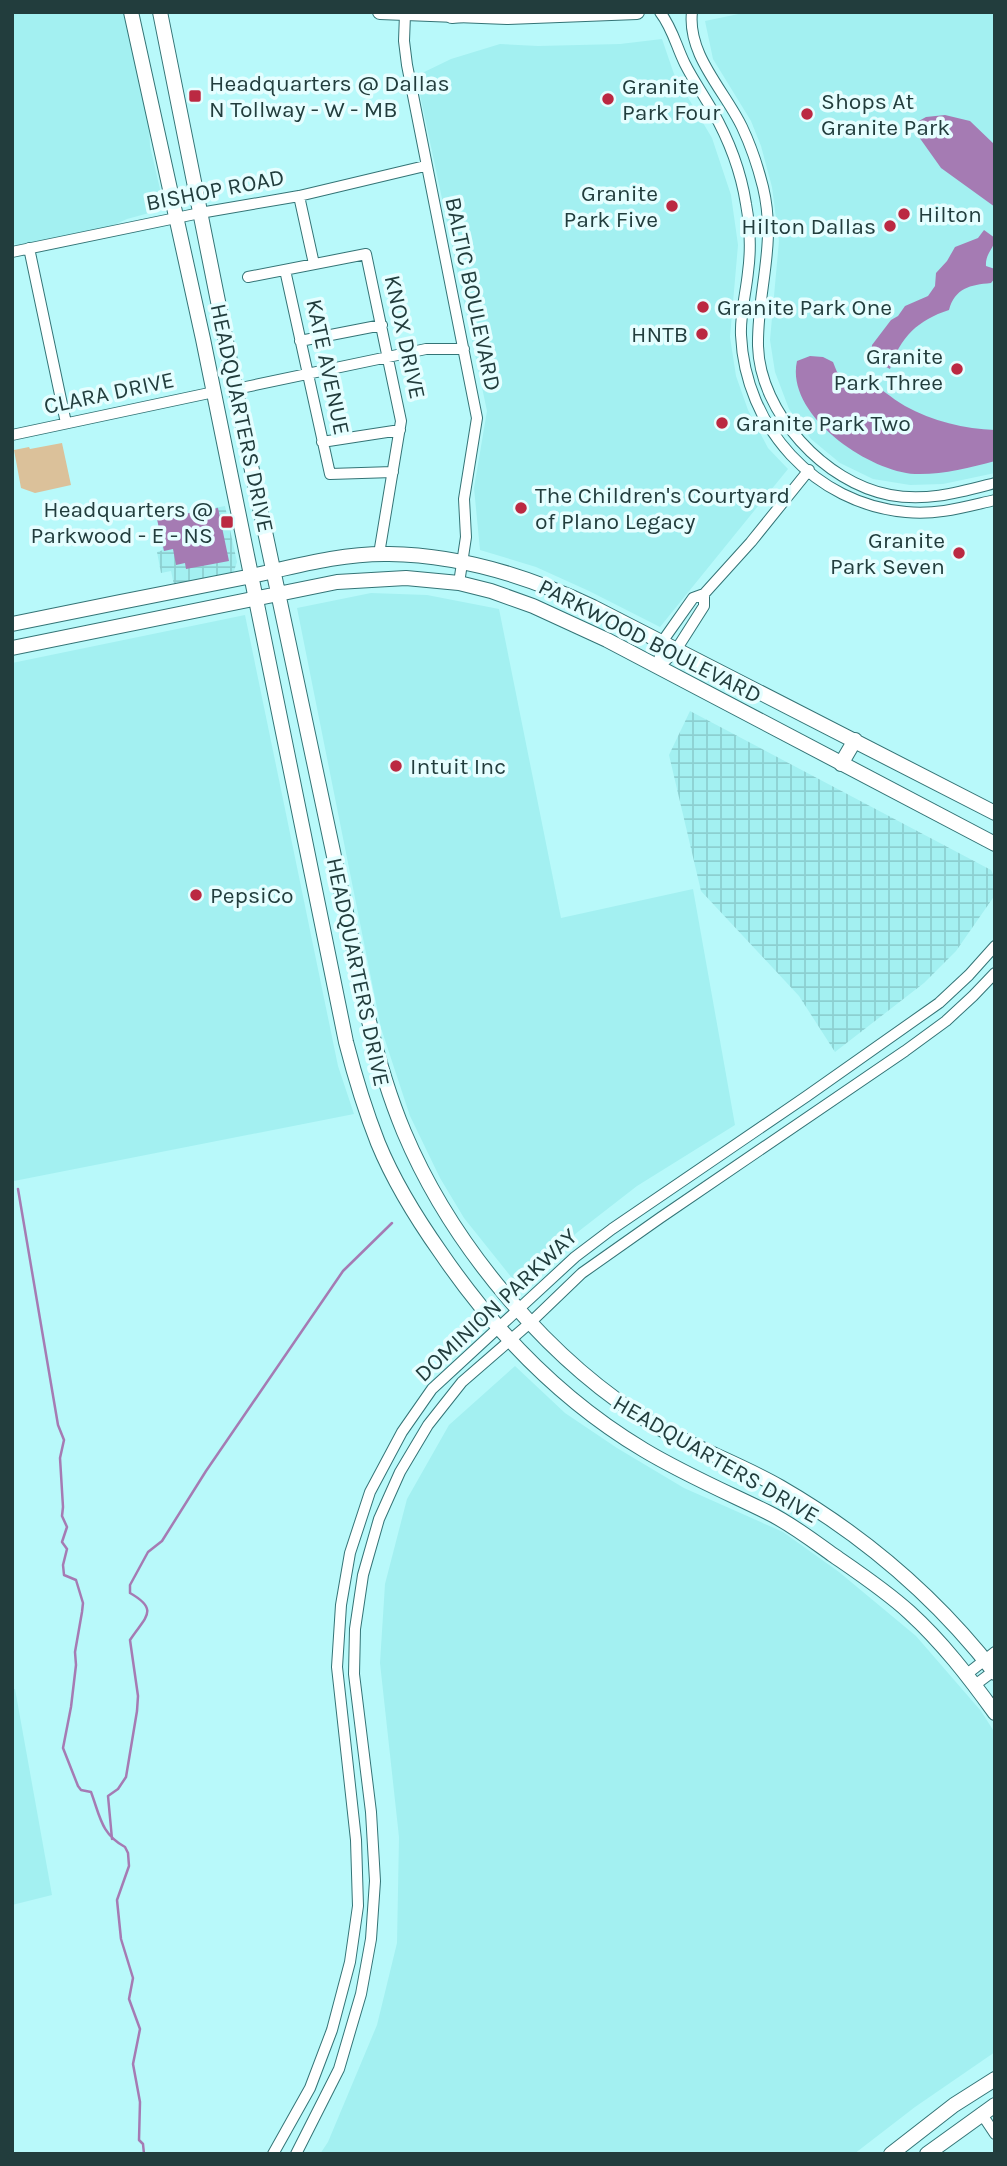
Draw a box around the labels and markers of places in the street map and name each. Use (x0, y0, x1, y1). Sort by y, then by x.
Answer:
place label: Headquarters @ Dallas N Tollway - W - MB (209, 70, 450, 123)
place label: Granite Park Four (622, 73, 721, 126)
marker: Headquarters @ Dallas N Tollway - W - MB (187, 88, 203, 104)
place label: Shops At Granite Park (821, 88, 950, 141)
marker: Granite Park Four (600, 91, 616, 107)
marker: Shops At Granite Park (799, 106, 815, 122)
place label: Granite Park Five (564, 180, 658, 233)
marker: Granite Park Five (664, 198, 680, 214)
place label: Hilton (918, 201, 982, 228)
marker: Hilton (896, 206, 912, 222)
place label: Hilton Dallas (741, 213, 876, 240)
marker: Hilton Dallas (882, 218, 898, 234)
place label: Granite Park One (717, 294, 892, 321)
marker: Granite Park One (695, 299, 711, 315)
place label: HNTB (631, 321, 688, 348)
marker: HNTB (694, 326, 710, 342)
place label: Granite Park Three (834, 343, 943, 396)
marker: Granite Park Three (949, 361, 965, 377)
place label: Granite Park Two (736, 410, 911, 437)
marker: Granite Park Two (714, 415, 730, 431)
place label: The Children's Courtyard of Plano Legacy (535, 482, 790, 535)
place label: Headquarters @ Parkwood - E - NS (30, 496, 213, 549)
marker: The Children's Courtyard of Plano Legacy (513, 500, 529, 516)
marker: Headquarters @ Parkwood - E - NS (219, 514, 235, 530)
place label: Granite Park Seven (830, 527, 945, 580)
marker: Granite Park Seven (951, 545, 967, 561)
place label: Intuit Inc (410, 753, 506, 780)
marker: Intuit Inc (388, 758, 404, 774)
place label: PepsiCo (210, 882, 294, 909)
marker: PepsiCo (188, 887, 204, 903)

